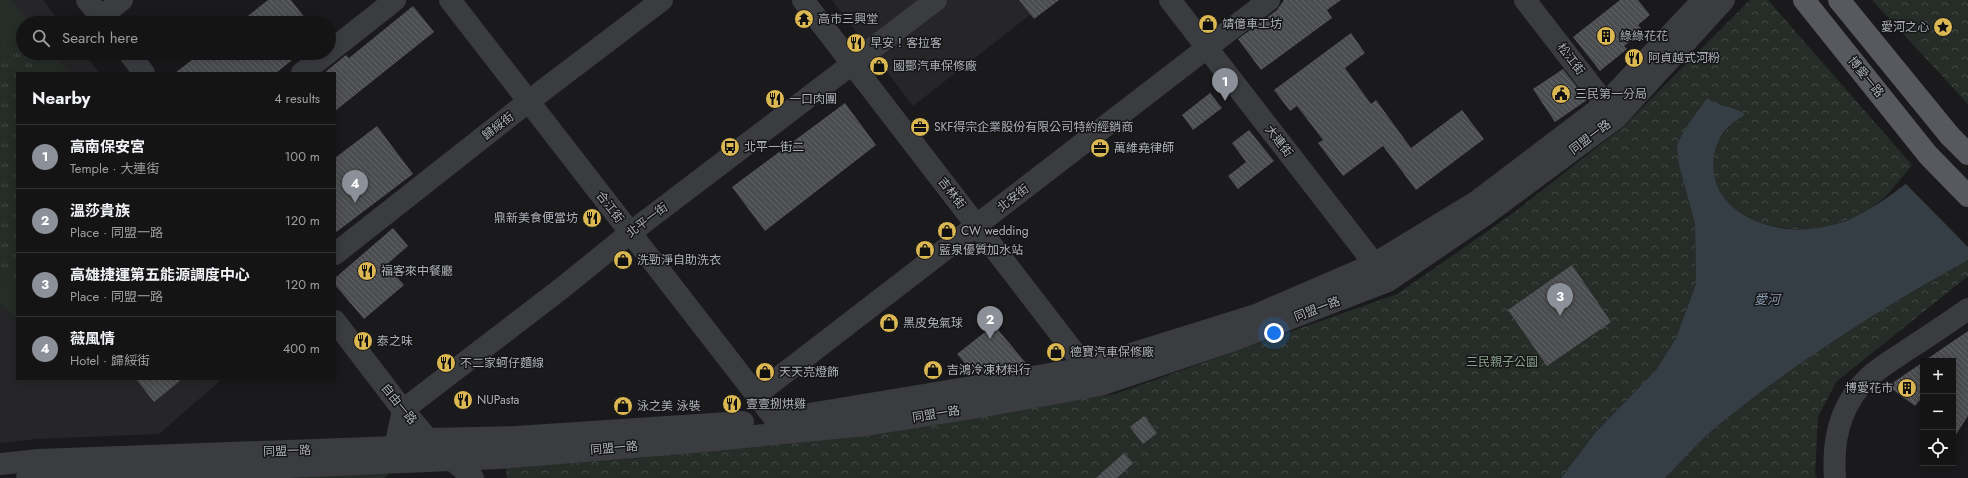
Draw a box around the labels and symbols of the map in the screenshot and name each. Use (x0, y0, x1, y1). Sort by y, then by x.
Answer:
temple icon: 高市三興堂 (793, 8, 815, 30)
place label: 高市三興堂 (818, 10, 878, 28)
shop icon: 靖億車工坊 (1197, 13, 1219, 35)
place label: 靖億車工坊 (1222, 15, 1282, 33)
place icon: 愛河之心 (1932, 16, 1954, 38)
place label: 愛河之心 (1881, 18, 1929, 36)
building icon: 綠綠花花 (1595, 25, 1617, 47)
place label: 綠綠花花 (1620, 27, 1668, 45)
restaurant icon: 早安！客拉客 (845, 32, 867, 54)
place label: 早安！客拉客 (870, 34, 942, 52)
street label: 松江街 (1553, 39, 1589, 79)
restaurant icon: 阿貞越式河粉 (1623, 47, 1645, 69)
place label: 阿貞越式河粉 (1648, 49, 1720, 67)
street label: 博愛一路 (1844, 53, 1888, 101)
shop icon: 國酆汽車保修廠 (868, 55, 890, 77)
place label: 國酆汽車保修廠 (893, 57, 977, 75)
pin: 1 (1212, 68, 1238, 101)
public building icon: 三民第一分局 (1550, 83, 1572, 105)
place label: 三民第一分局 (1575, 85, 1647, 103)
restaurant icon: 一口肉團 (764, 88, 786, 110)
place label: 一口肉團 (789, 90, 837, 108)
street label: 歸綏街 (478, 108, 518, 144)
street label: 同盟一路 (1565, 115, 1615, 159)
office icon: SKF得宗企業股份有限公司特約經銷商 (909, 116, 931, 138)
place label: SKF得宗企業股份有限公司特約經銷商 (934, 118, 1133, 136)
street label: 大連街 (1261, 121, 1297, 161)
bus stop icon: 北平一街二 (719, 136, 741, 158)
office icon: 萬維堯律師 (1089, 137, 1111, 159)
place label: 北平一街二 (744, 138, 804, 156)
place label: 萬維堯律師 (1114, 139, 1174, 157)
pin: 4 (342, 170, 368, 203)
street label: 吉林街 (934, 173, 970, 213)
street label: 北安街 (993, 180, 1033, 216)
street label: 合江街 (592, 187, 628, 227)
street label: 北平一街 (622, 198, 672, 242)
restaurant icon: 鼎新美食便當坊 (581, 207, 603, 229)
place label: 鼎新美食便當坊 (494, 209, 578, 227)
shop icon: CW wedding (936, 220, 958, 242)
place label: CW wedding (961, 222, 1029, 240)
shop icon: 藍泉優質加水站 (914, 239, 936, 261)
place label: 藍泉優質加水站 (939, 241, 1023, 259)
shop icon: 洗勁淨自助洗衣 (612, 249, 634, 271)
place label: 洗勁淨自助洗衣 (637, 251, 721, 269)
restaurant icon: 福客來中餐廳 (356, 260, 378, 282)
place label: 福客來中餐廳 (381, 262, 453, 280)
pin: 3 (1547, 283, 1573, 316)
water label: 愛河 (1754, 290, 1783, 309)
street label: 同盟一路 (1291, 292, 1343, 326)
pin: 2 (977, 306, 1003, 339)
shop icon: 黑皮兔氣球 (878, 312, 900, 334)
place label: 黑皮兔氣球 (903, 314, 963, 332)
your location (1264, 323, 1284, 343)
restaurant icon: 泰之味 (352, 330, 374, 352)
place label: 泰之味 (377, 332, 413, 350)
shop icon: 德寶汽車保修廠 (1045, 341, 1067, 363)
place label: 德寶汽車保修廠 (1070, 343, 1154, 361)
restaurant icon: 不二家蚵仔麵線 (435, 352, 457, 374)
park label: 三民親子公園 (1466, 353, 1538, 371)
place label: 不二家蚵仔麵線 (460, 354, 544, 372)
shop icon: 吉鴻冷凍材料行 (922, 359, 944, 381)
shop icon: 天天亮燈飾 (754, 361, 776, 383)
place label: 吉鴻冷凍材料行 (947, 361, 1031, 379)
place label: 天天亮燈飾 (779, 363, 839, 381)
building icon: 博愛花市 (1896, 377, 1918, 399)
place label: 博愛花市 (1845, 379, 1893, 397)
street label: 自由一路 (377, 380, 421, 428)
restaurant icon: NUPasta (452, 389, 474, 411)
place label: NUPasta (477, 391, 520, 409)
restaurant icon: 壹壹捌烘雞 (721, 393, 743, 415)
shop icon: 泳之美 泳裝 (612, 395, 634, 417)
place label: 壹壹捌烘雞 (746, 395, 806, 413)
place label: 泳之美 泳裝 (637, 397, 701, 415)
street label: 同盟一路 (911, 401, 961, 427)
street label: 同盟一路 (589, 437, 639, 459)
street label: 同盟一路 (263, 441, 311, 461)

